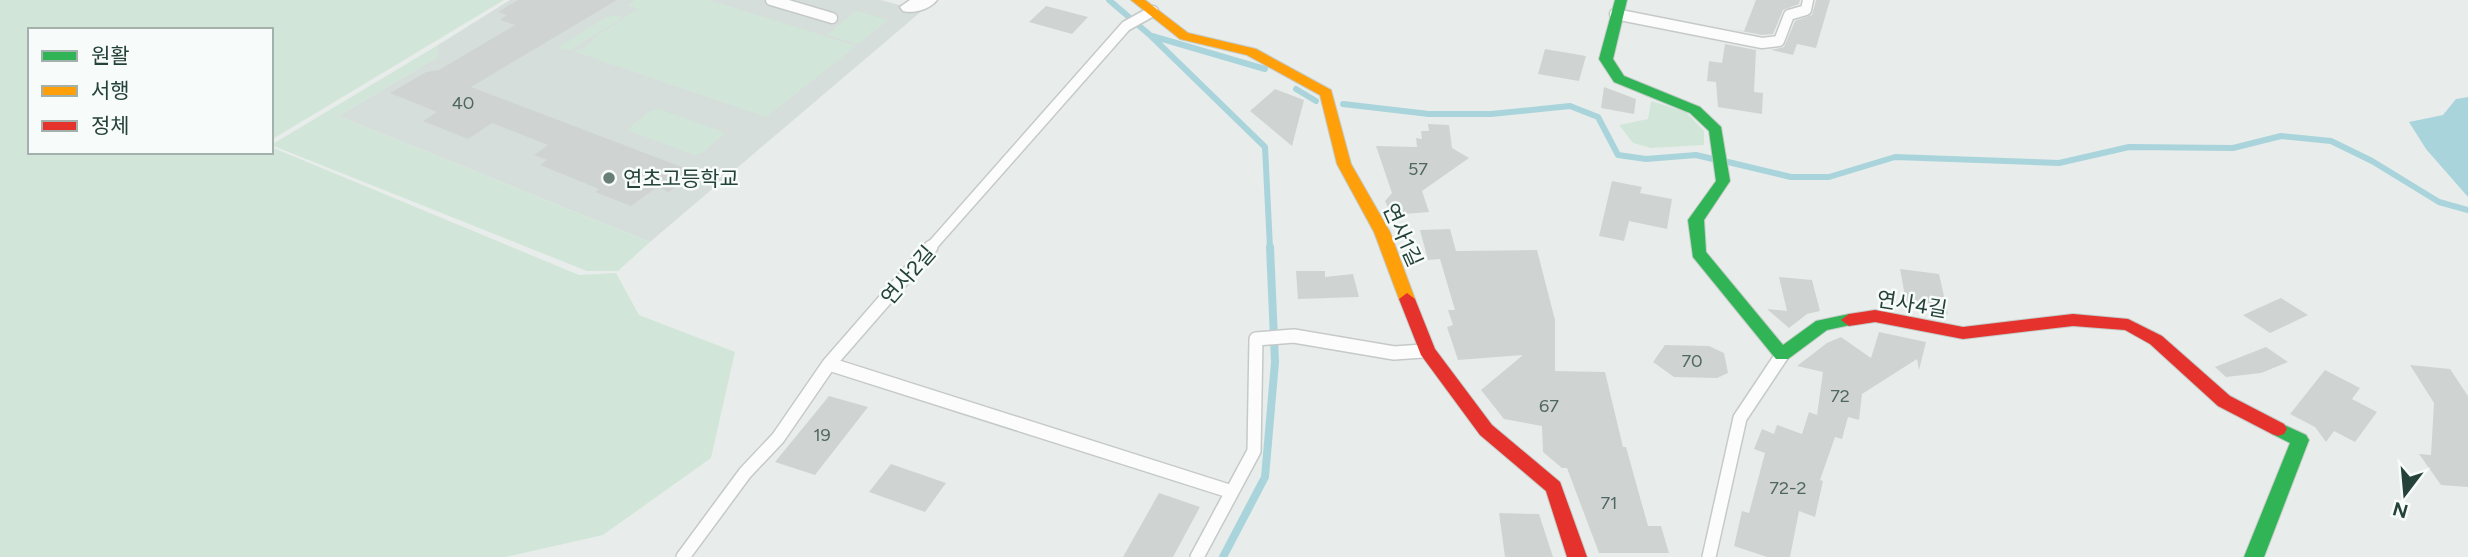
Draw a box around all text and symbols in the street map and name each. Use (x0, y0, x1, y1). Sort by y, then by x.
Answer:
legend (28, 28, 273, 154)
text: 원활 (91, 43, 130, 68)
text: 서행 (91, 78, 130, 103)
house number: 40 (452, 92, 474, 114)
text: 정체 (91, 113, 130, 138)
house number: 57 (1408, 158, 1428, 180)
place label: 연초고등학교 (623, 166, 739, 191)
marker: 연초고등학교 (601, 170, 617, 186)
street label: 연사1길 (1378, 199, 1428, 271)
street label: 연사2길 (876, 240, 940, 310)
street label: 연사4길 (1875, 286, 1949, 322)
house number: 70 (1681, 350, 1703, 372)
house number: 72 (1830, 385, 1850, 407)
house number: 67 (1539, 395, 1559, 417)
house number: 19 (813, 424, 831, 446)
north arrow (2370, 459, 2440, 529)
house number: 72-2 (1769, 477, 1807, 499)
house number: 71 (1600, 492, 1618, 514)
text: N (2390, 497, 2411, 523)

